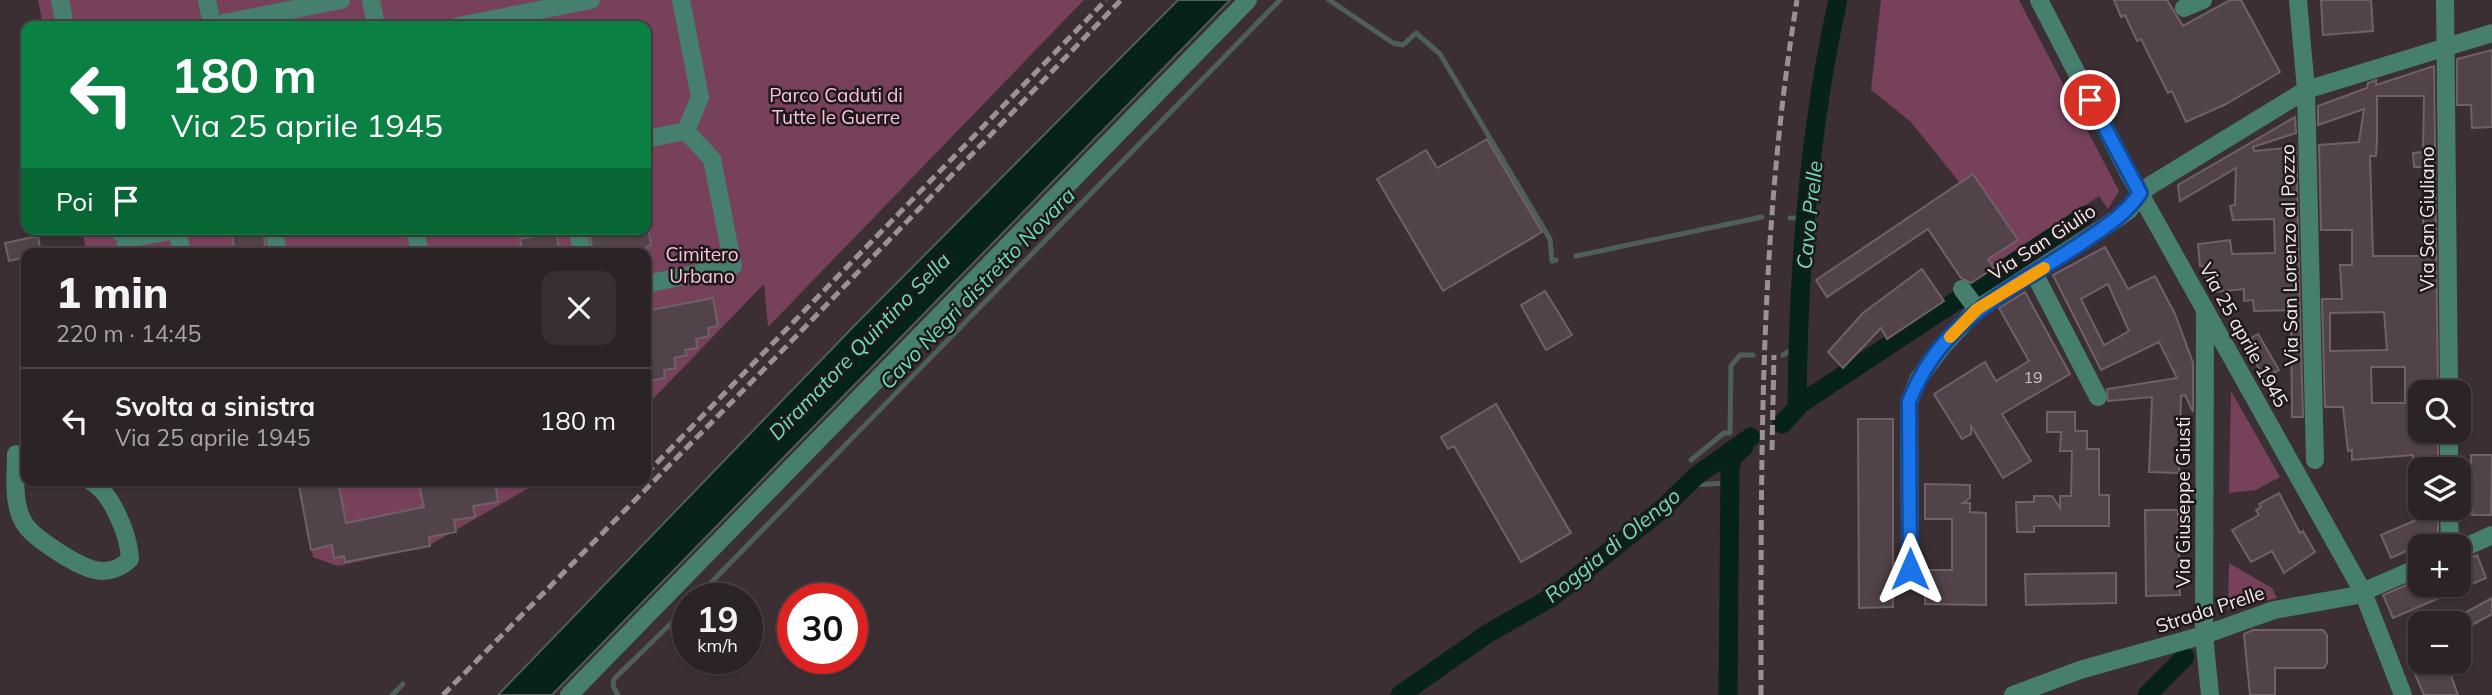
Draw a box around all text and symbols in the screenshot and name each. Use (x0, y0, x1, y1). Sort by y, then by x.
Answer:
text: 180 m (171, 44, 317, 105)
icon: left (56, 49, 147, 140)
pin (2060, 70, 2120, 130)
icon: arrive (2071, 81, 2109, 119)
park label: Parco Caduti di Tutte le Guerre (769, 83, 903, 129)
text: Via 25 aprile 1945 (171, 105, 443, 145)
street label: Via San Lorenzo al Pozzo (2275, 144, 2303, 366)
street label: Via San Giuliano (2415, 146, 2439, 292)
water label: Cavo Prelle (1790, 160, 1828, 270)
icon: arrive (107, 182, 145, 220)
water label: Cavo Negri distretto Novara (874, 182, 1080, 394)
text: Poi (56, 185, 93, 218)
street label: Via San Giulio (1984, 199, 2100, 285)
park label: Cimitero Urbano (665, 242, 739, 288)
water label: Diramatore Quintino Sella (763, 247, 955, 445)
street label: Via 25 aprile 1945 (2194, 259, 2294, 411)
text: 1 min (56, 266, 169, 319)
button: close (542, 271, 616, 345)
text: 220 m · 14:45 (56, 319, 201, 348)
house number: 19 (2023, 367, 2043, 387)
map controls (2408, 380, 2471, 674)
button: search (2408, 380, 2471, 443)
text: Svolta a sinistra (115, 390, 315, 423)
icon: left (56, 402, 94, 440)
text: 180 m (540, 404, 616, 437)
street label: Via Giuseppe Giusti (2171, 416, 2195, 588)
text: Via 25 aprile 1945 (115, 423, 311, 452)
button: layers (2408, 457, 2471, 520)
water label: Roggia di Olengo (1539, 482, 1685, 608)
position arrow (1873, 532, 1947, 606)
button: + (2408, 534, 2471, 597)
street label: Strada Prelle (2153, 580, 2267, 638)
speed limit sign: 30 (777, 583, 868, 674)
text: 19 (696, 597, 739, 641)
button: − (2408, 611, 2471, 674)
text: km/h (697, 634, 738, 657)

